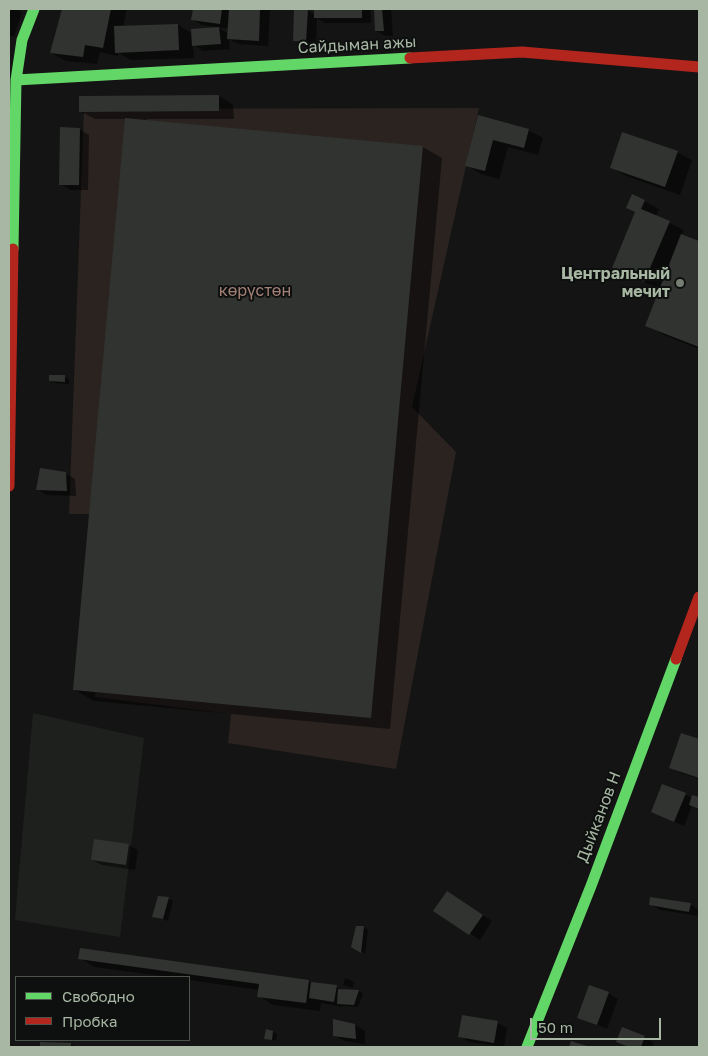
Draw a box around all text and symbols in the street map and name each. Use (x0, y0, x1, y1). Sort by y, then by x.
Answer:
street label: Сайдыман ажы (297, 32, 417, 58)
place label: Центральный мечит (561, 264, 670, 302)
marker: Центральный мечит (674, 277, 686, 289)
park label: көрүстөн (219, 281, 291, 301)
street label: Дыйканов Н (573, 769, 625, 865)
legend (15, 976, 190, 1041)
text: Свободно (62, 987, 135, 1005)
scale bar (533, 1008, 664, 1040)
text: Пробка (62, 1012, 117, 1030)
text: 50 m (538, 1018, 573, 1036)

